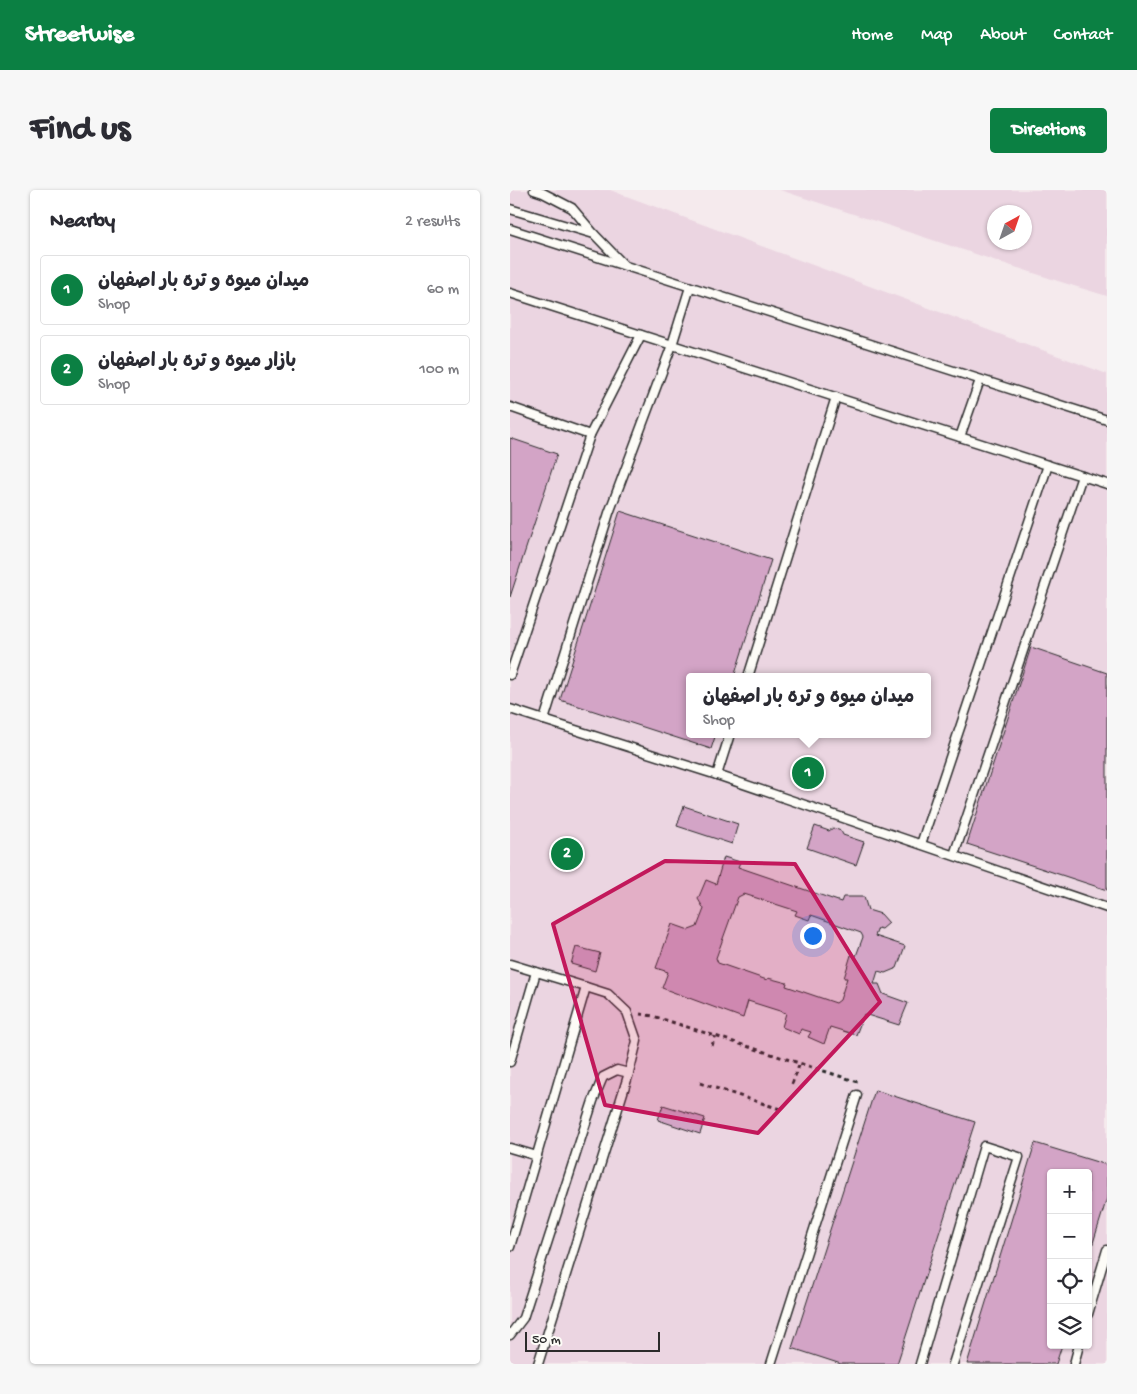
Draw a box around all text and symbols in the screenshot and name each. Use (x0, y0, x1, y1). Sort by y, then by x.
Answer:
text: Streetwise (25, 21, 134, 50)
text: Home (851, 25, 893, 46)
text: Map (921, 25, 952, 46)
text: About (980, 25, 1026, 46)
text: Contact (1054, 25, 1112, 46)
button: Directions (990, 108, 1107, 153)
text: Find us (30, 110, 130, 151)
north arrow (987, 205, 1032, 250)
text: Nearby (50, 210, 115, 235)
text: 2 results (405, 213, 460, 232)
text: میدان میوه و تره بار اصفهان (98, 271, 309, 294)
text: 1 (64, 281, 70, 300)
text: 60 m (427, 281, 459, 300)
text: Shop (98, 296, 130, 315)
text: بازار میوه و تره بار اصفهان (98, 351, 296, 374)
text: 2 (63, 361, 71, 380)
text: 100 m (419, 361, 459, 380)
text: Shop (98, 376, 130, 395)
popup (686, 673, 931, 738)
text: میدان میوه و تره بار اصفهان (703, 687, 914, 710)
text: Shop (703, 712, 735, 731)
pin: 1 (792, 754, 824, 792)
pin: 2 (551, 835, 583, 873)
your location (800, 923, 826, 949)
map controls (1047, 1169, 1092, 1349)
button: + (1047, 1169, 1092, 1214)
button: − (1047, 1214, 1092, 1259)
button: locate (1047, 1259, 1092, 1304)
button: layers (1047, 1304, 1092, 1349)
scale bar (525, 1329, 660, 1352)
text: 50 m (532, 1332, 561, 1349)

